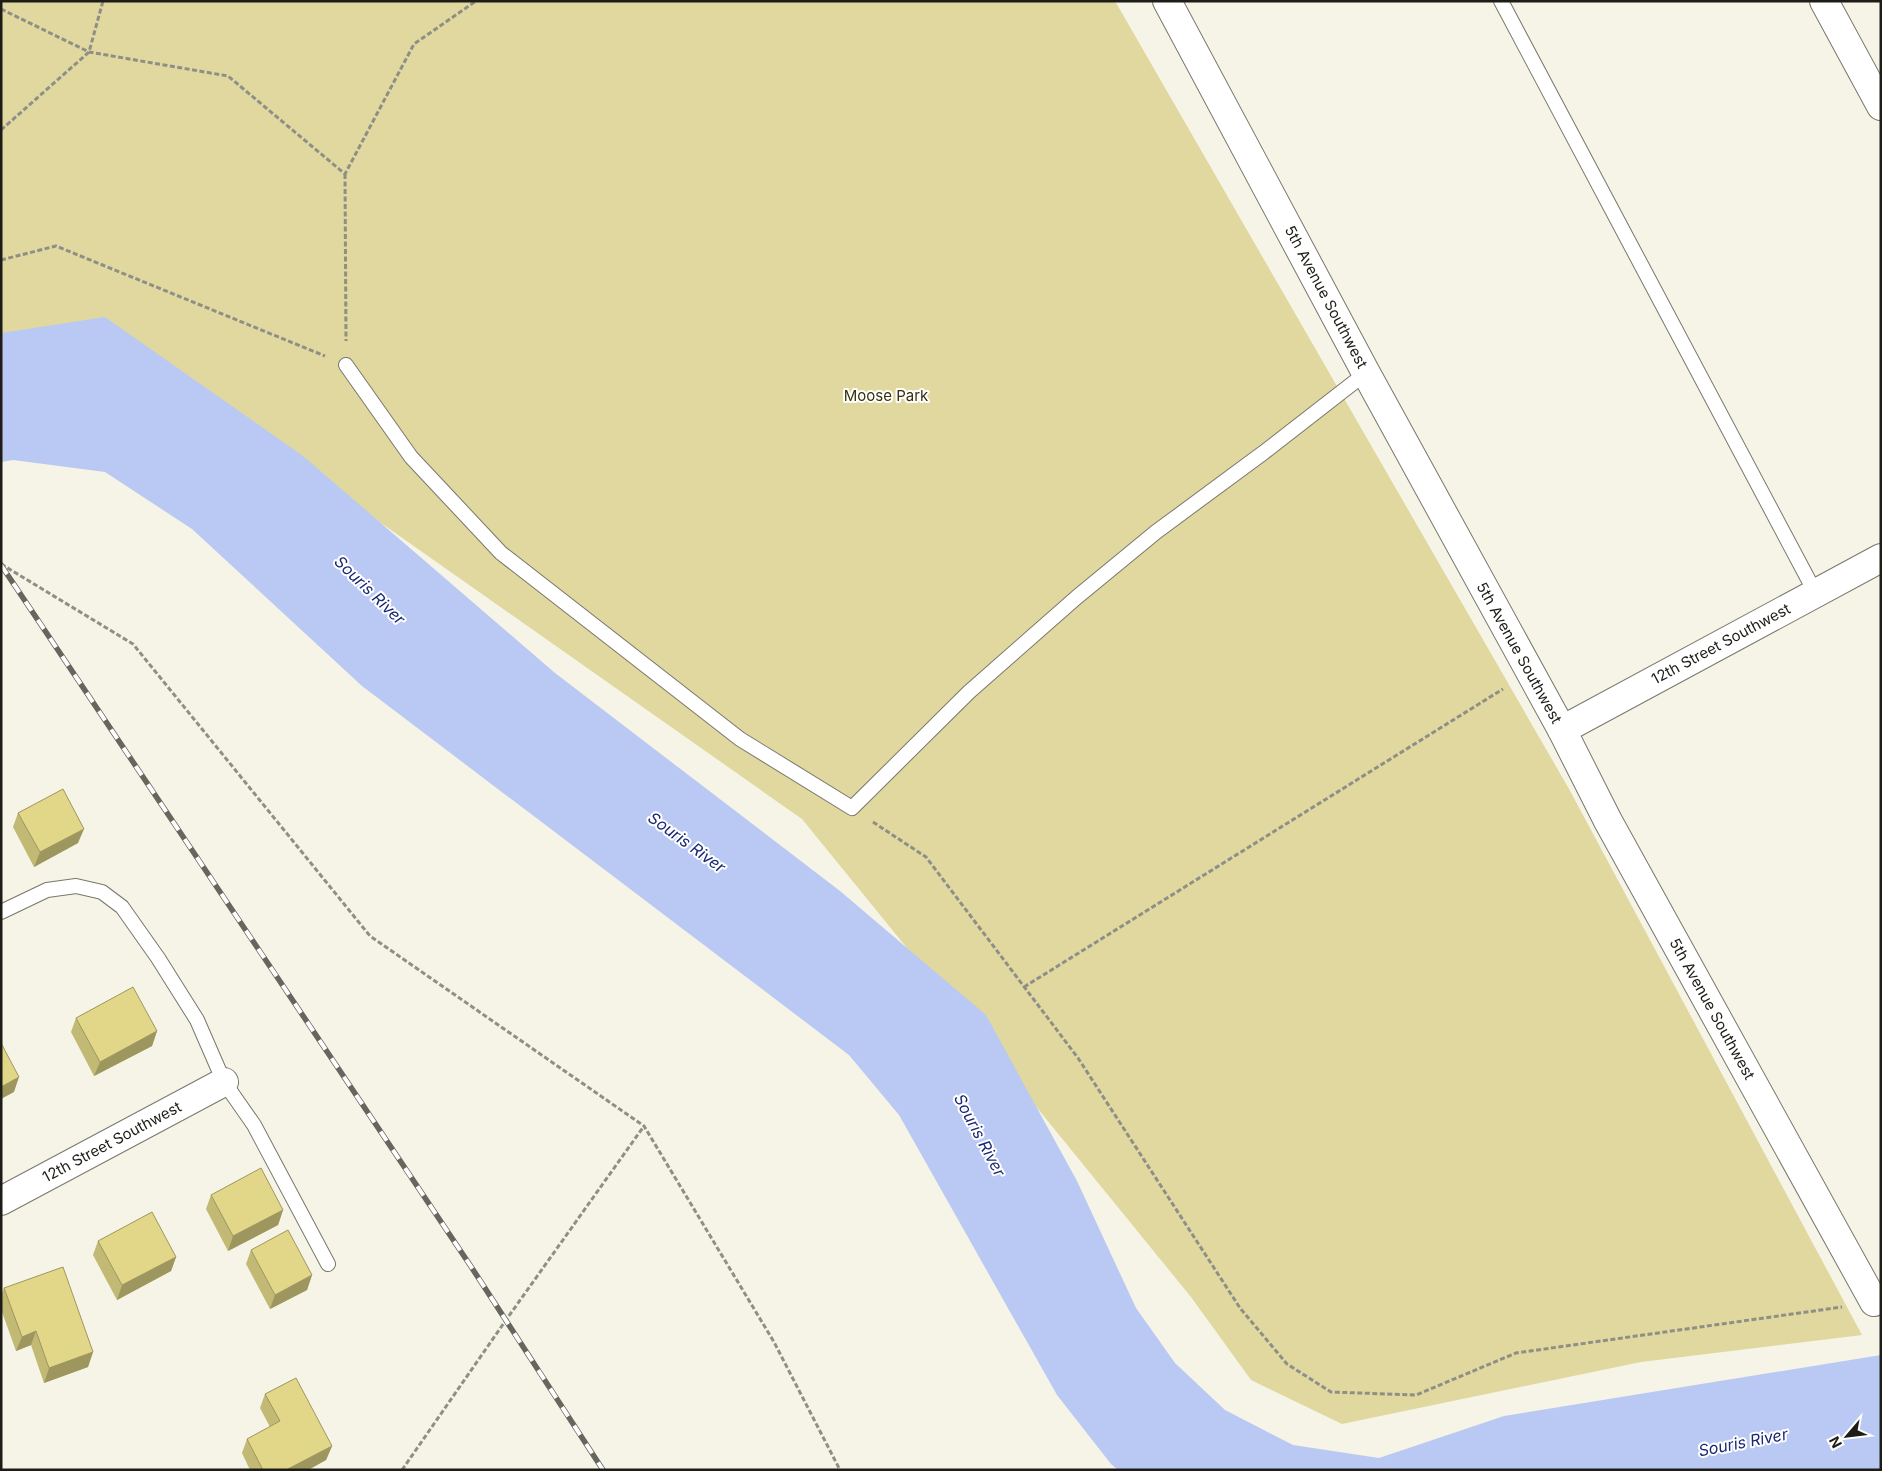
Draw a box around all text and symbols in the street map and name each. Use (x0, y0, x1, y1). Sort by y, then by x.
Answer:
street label: 5th Avenue Southwest (1281, 222, 1372, 371)
park label: Moose Park (844, 386, 929, 405)
water label: Souris River (330, 551, 410, 629)
street label: 5th Avenue Southwest (1473, 579, 1566, 727)
street label: 12th Street Southwest (1648, 599, 1794, 688)
water label: Souris River (645, 807, 730, 877)
street label: 5th Avenue Southwest (1666, 935, 1759, 1083)
water label: Souris River (950, 1090, 1011, 1181)
street label: 12th Street Southwest (39, 1097, 185, 1186)
north arrow (1822, 1411, 1872, 1461)
water label: Souris River (1697, 1423, 1790, 1460)
text: N (1825, 1434, 1845, 1451)

